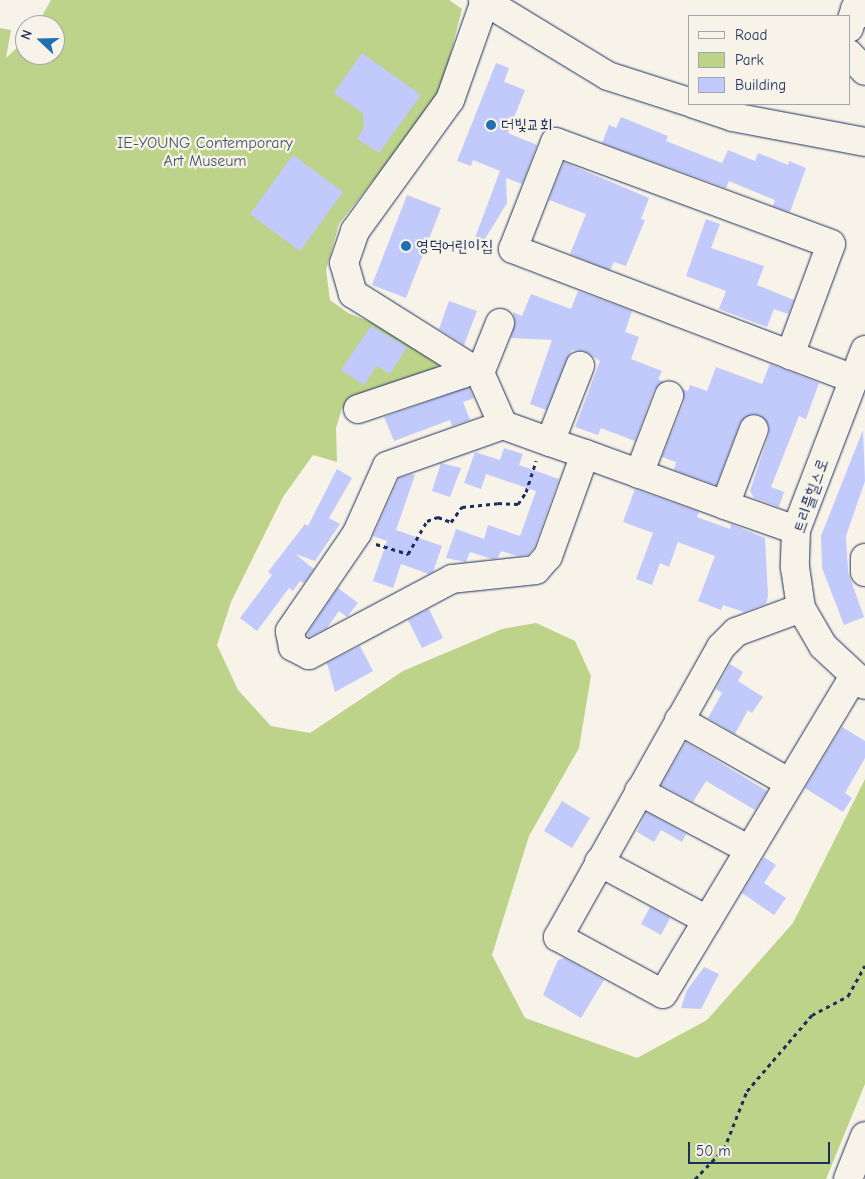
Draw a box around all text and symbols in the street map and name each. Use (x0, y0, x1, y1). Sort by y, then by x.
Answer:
north arrow (15, 15, 65, 65)
legend (688, 15, 850, 105)
text: Road (735, 26, 767, 44)
text: N (17, 27, 36, 42)
text: Park (735, 51, 764, 69)
text: Building (735, 76, 786, 94)
place label: 더빛교회 (501, 115, 552, 135)
marker: 더빛교회 (485, 119, 497, 131)
park label: IE-YOUNG Contemporary Art Museum (117, 133, 293, 171)
place label: 영덕어린이집 (416, 236, 493, 256)
marker: 영덕어린이집 (400, 240, 412, 252)
street label: 트리플힐스로 (789, 456, 833, 536)
scale bar (690, 1132, 832, 1164)
text: 50 m (696, 1142, 731, 1160)

